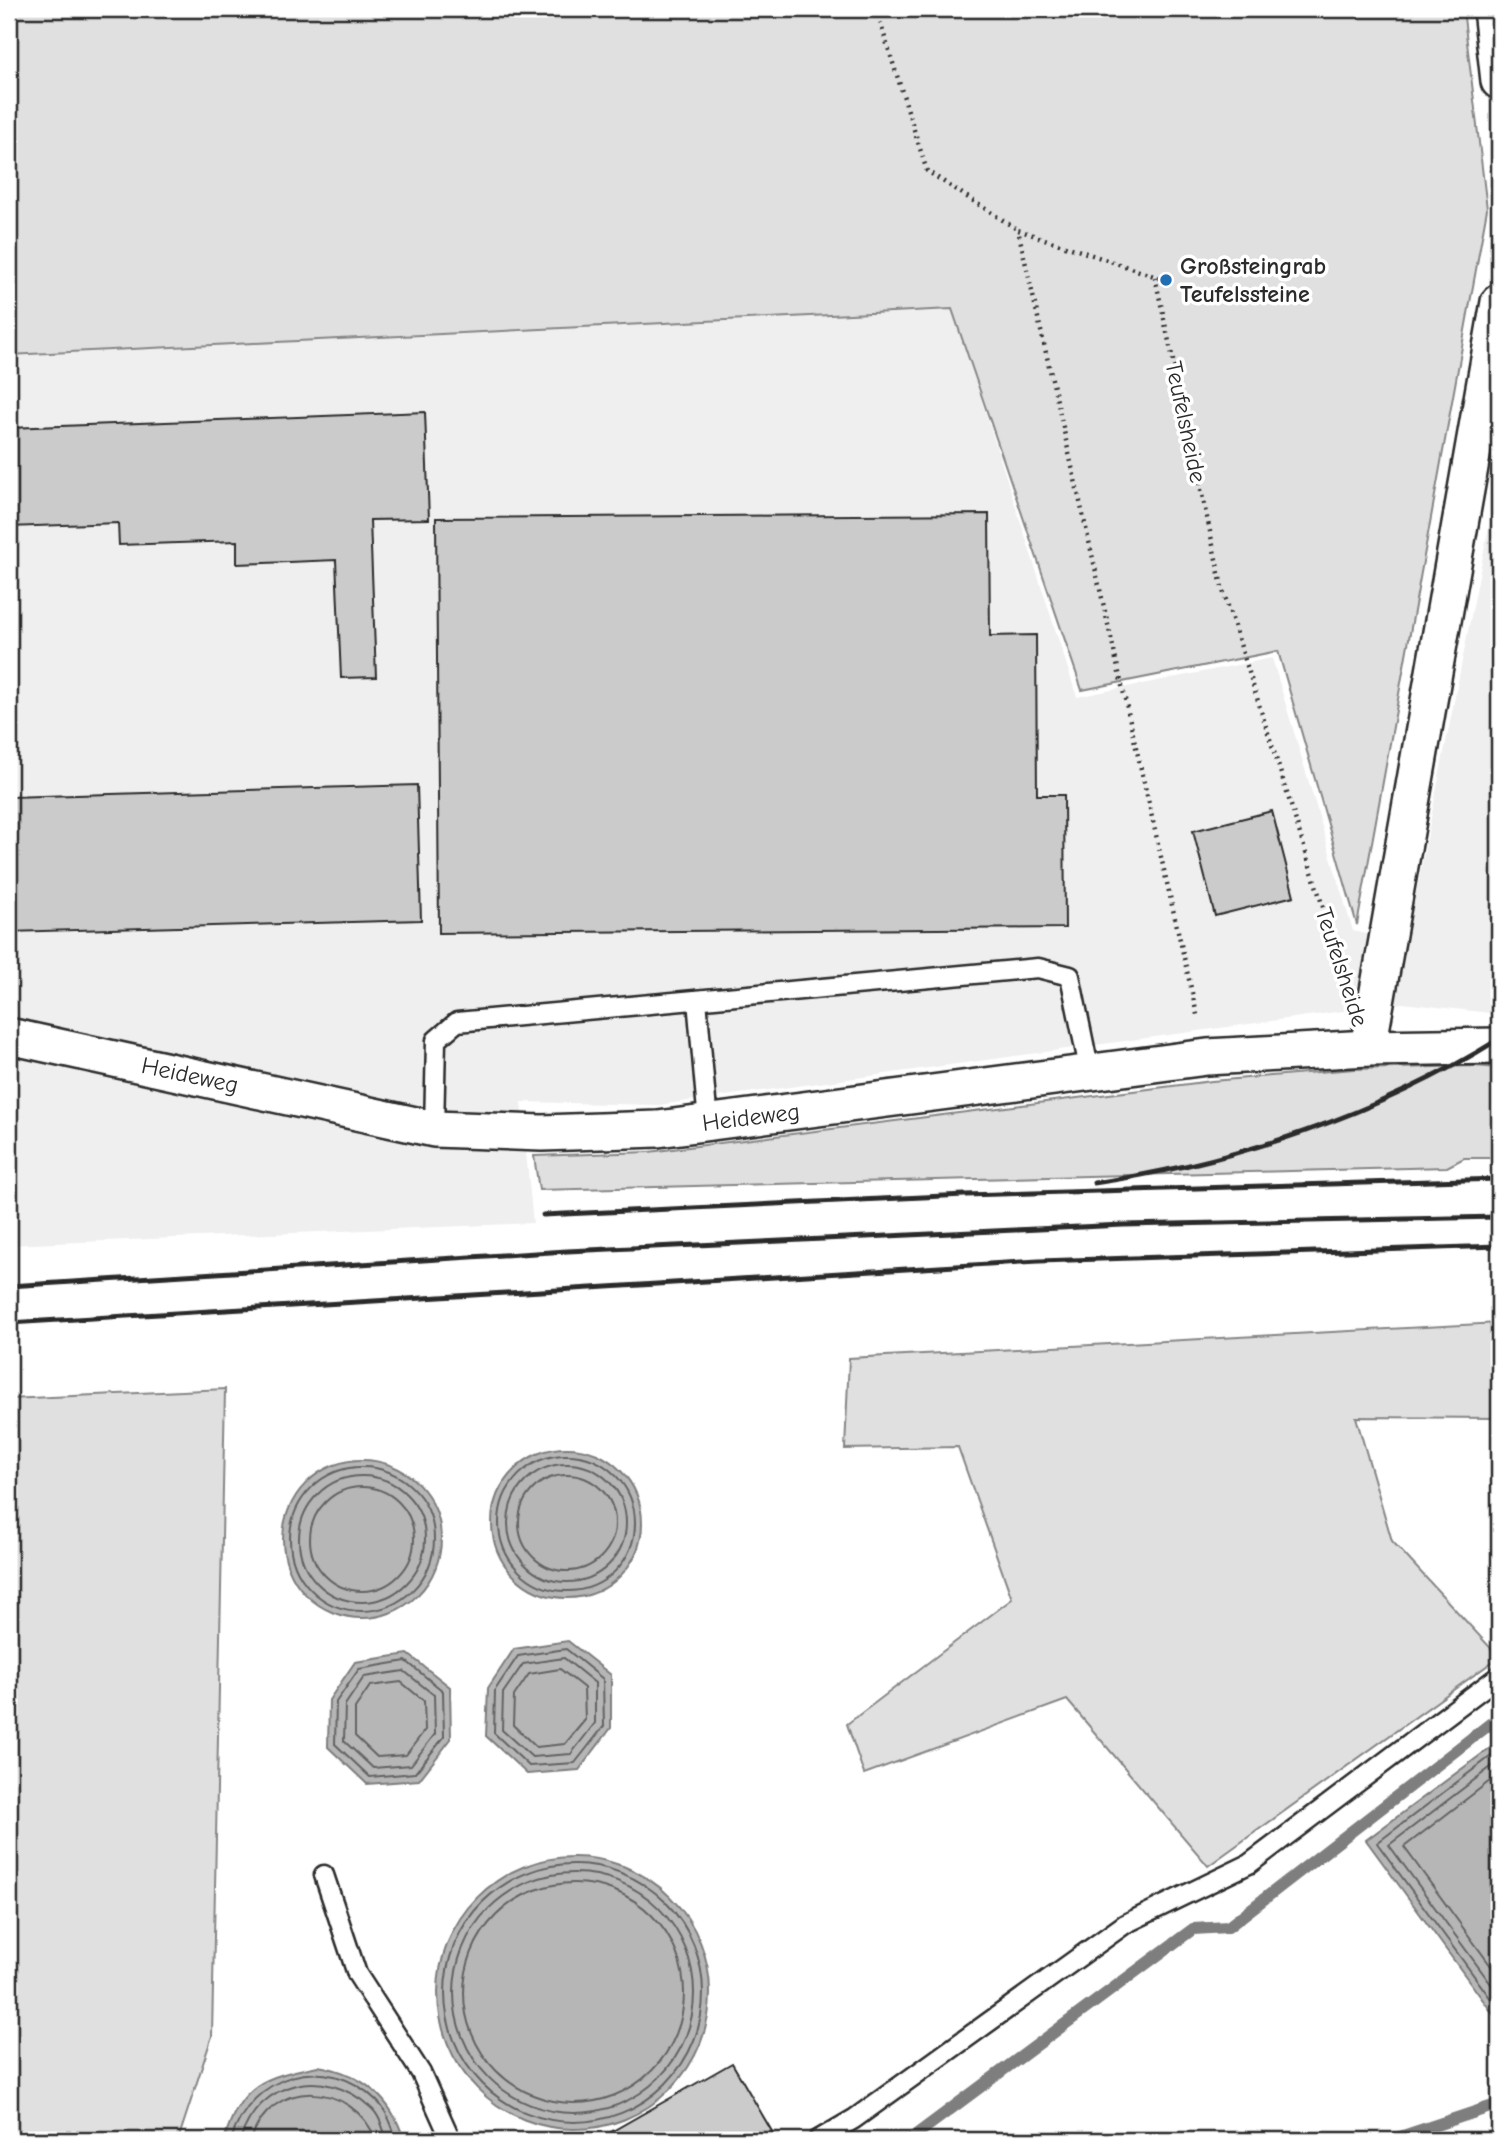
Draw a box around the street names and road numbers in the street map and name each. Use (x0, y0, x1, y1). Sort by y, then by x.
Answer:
street label: Teufelsheide (1159, 359, 1213, 485)
street label: Teufelsheide (1310, 904, 1374, 1030)
street label: Heideweg (139, 1051, 241, 1099)
street label: Heideweg (701, 1097, 801, 1137)

